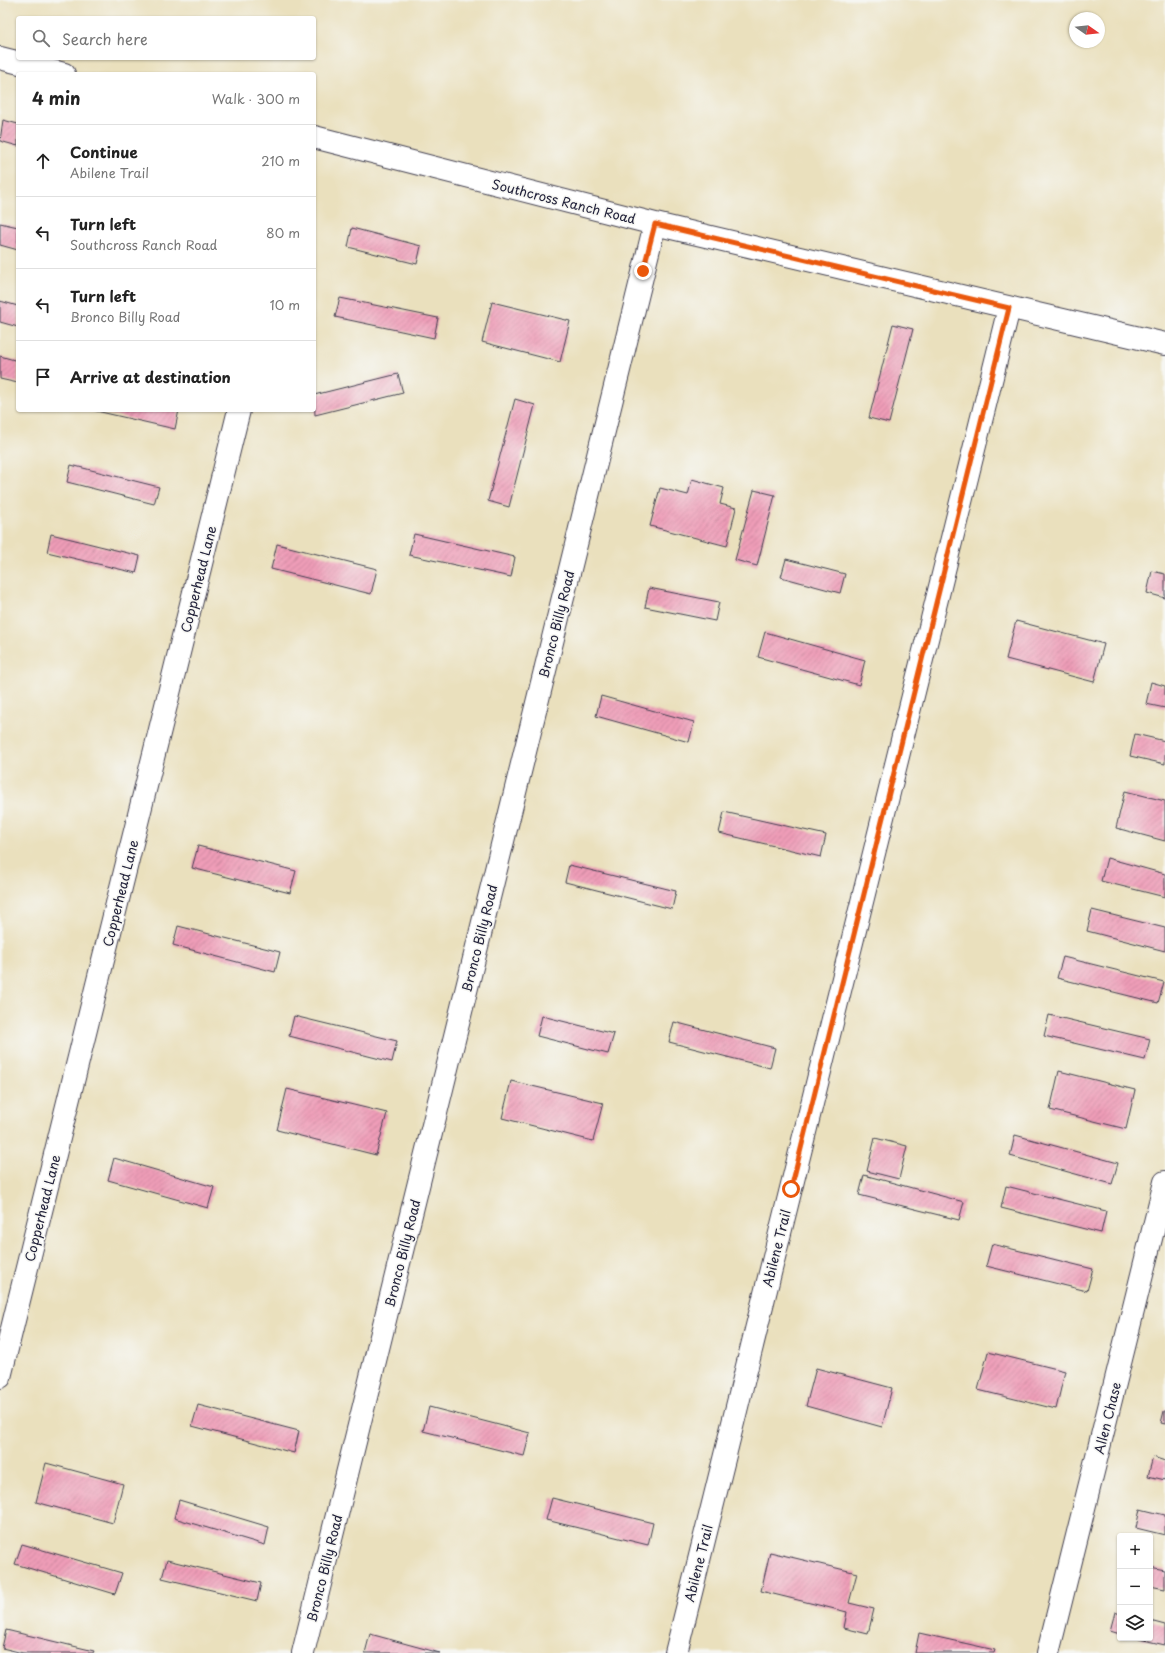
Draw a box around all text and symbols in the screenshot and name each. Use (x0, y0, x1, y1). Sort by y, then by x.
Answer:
north arrow (1069, 12, 1105, 48)
search box (16, 16, 316, 60)
icon: search (30, 27, 52, 49)
text: Search here (62, 27, 148, 50)
text: 4 min (32, 85, 80, 111)
text: Walk · 300 m (212, 89, 300, 108)
text: Continue (70, 140, 138, 163)
icon: ahead (32, 150, 54, 172)
text: 210 m (261, 151, 300, 170)
text: Abilene Trail (70, 163, 149, 182)
street label: Southcross Ranch Road (490, 174, 638, 228)
text: Turn left (70, 212, 136, 235)
icon: left (32, 222, 54, 244)
text: 80 m (266, 223, 300, 242)
text: Southcross Ranch Road (70, 235, 218, 254)
route end (634, 262, 652, 280)
text: Turn left (70, 284, 136, 307)
icon: left (32, 294, 54, 316)
text: 10 m (270, 295, 300, 314)
text: Bronco Billy Road (70, 307, 180, 326)
text: Arrive at destination (70, 365, 231, 388)
icon: arrive (32, 366, 54, 388)
street label: Copperhead Lane (176, 524, 220, 634)
street label: Bronco Billy Road (533, 568, 579, 680)
street label: Copperhead Lane (98, 838, 142, 948)
street label: Bronco Billy Road (456, 882, 502, 994)
street label: Copperhead Lane (20, 1153, 64, 1263)
route start (782, 1180, 800, 1198)
street label: Bronco Billy Road (379, 1197, 425, 1309)
street label: Abilene Trail (757, 1207, 795, 1289)
street label: Allen Chase (1089, 1380, 1125, 1456)
street label: Bronco Billy Road (301, 1512, 347, 1624)
street label: Abilene Trail (679, 1522, 717, 1604)
map controls (1117, 1533, 1153, 1641)
button: + (1117, 1533, 1153, 1569)
button: − (1117, 1569, 1153, 1605)
button: layers (1117, 1605, 1153, 1641)

